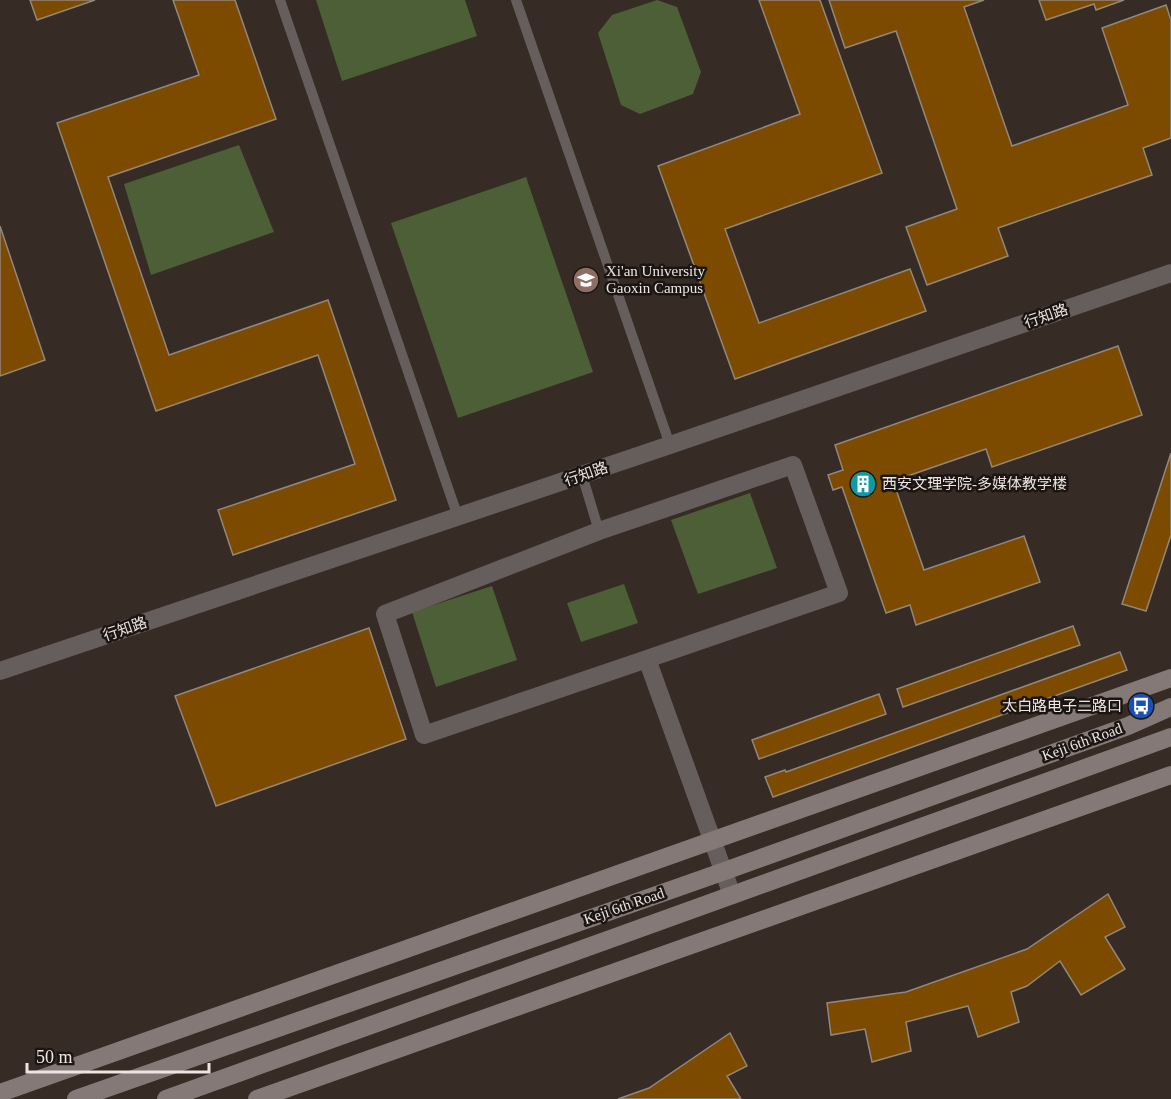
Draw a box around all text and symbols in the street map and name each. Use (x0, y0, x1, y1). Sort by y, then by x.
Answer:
place label: Xi'an University Gaoxin Campus (606, 263, 705, 296)
school or university icon: Xi'an University Gaoxin Campus (571, 265, 601, 295)
street label: 行知路 (1022, 301, 1070, 331)
street label: 行知路 (562, 459, 610, 489)
building icon: 西安文理学院-多媒体教学楼 (848, 469, 878, 499)
place label: 西安文理学院-多媒体教学楼 (882, 475, 1067, 492)
street label: 行知路 (101, 614, 149, 644)
bus stop icon: 太白路电子二路口 (1126, 691, 1156, 721)
place label: 太白路电子二路口 (1002, 698, 1122, 714)
street label: Keji 6th Road (1040, 720, 1125, 764)
street label: Keji 6th Road (582, 885, 667, 927)
scale bar (27, 1036, 208, 1074)
text: 50 m (36, 1047, 73, 1067)

